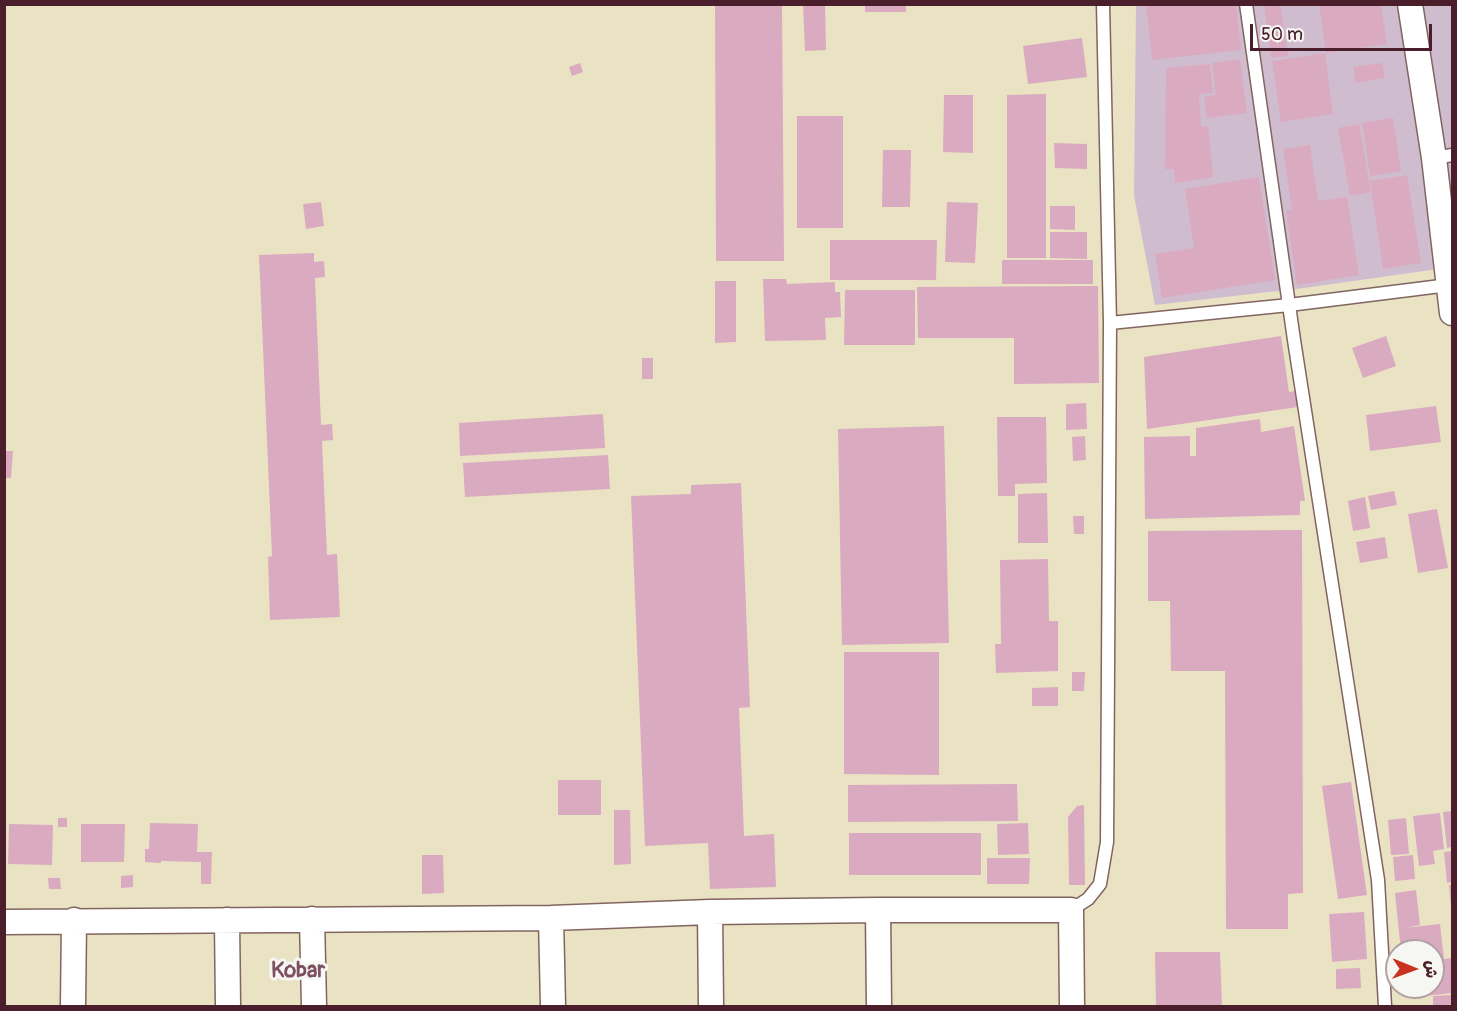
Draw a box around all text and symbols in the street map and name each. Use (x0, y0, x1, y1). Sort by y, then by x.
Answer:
scale bar (1253, 12, 1434, 50)
text: 50 m (1261, 23, 1303, 46)
north arrow (1385, 939, 1445, 999)
district label: Kobar (271, 958, 325, 984)
text: ش (1421, 960, 1441, 978)

